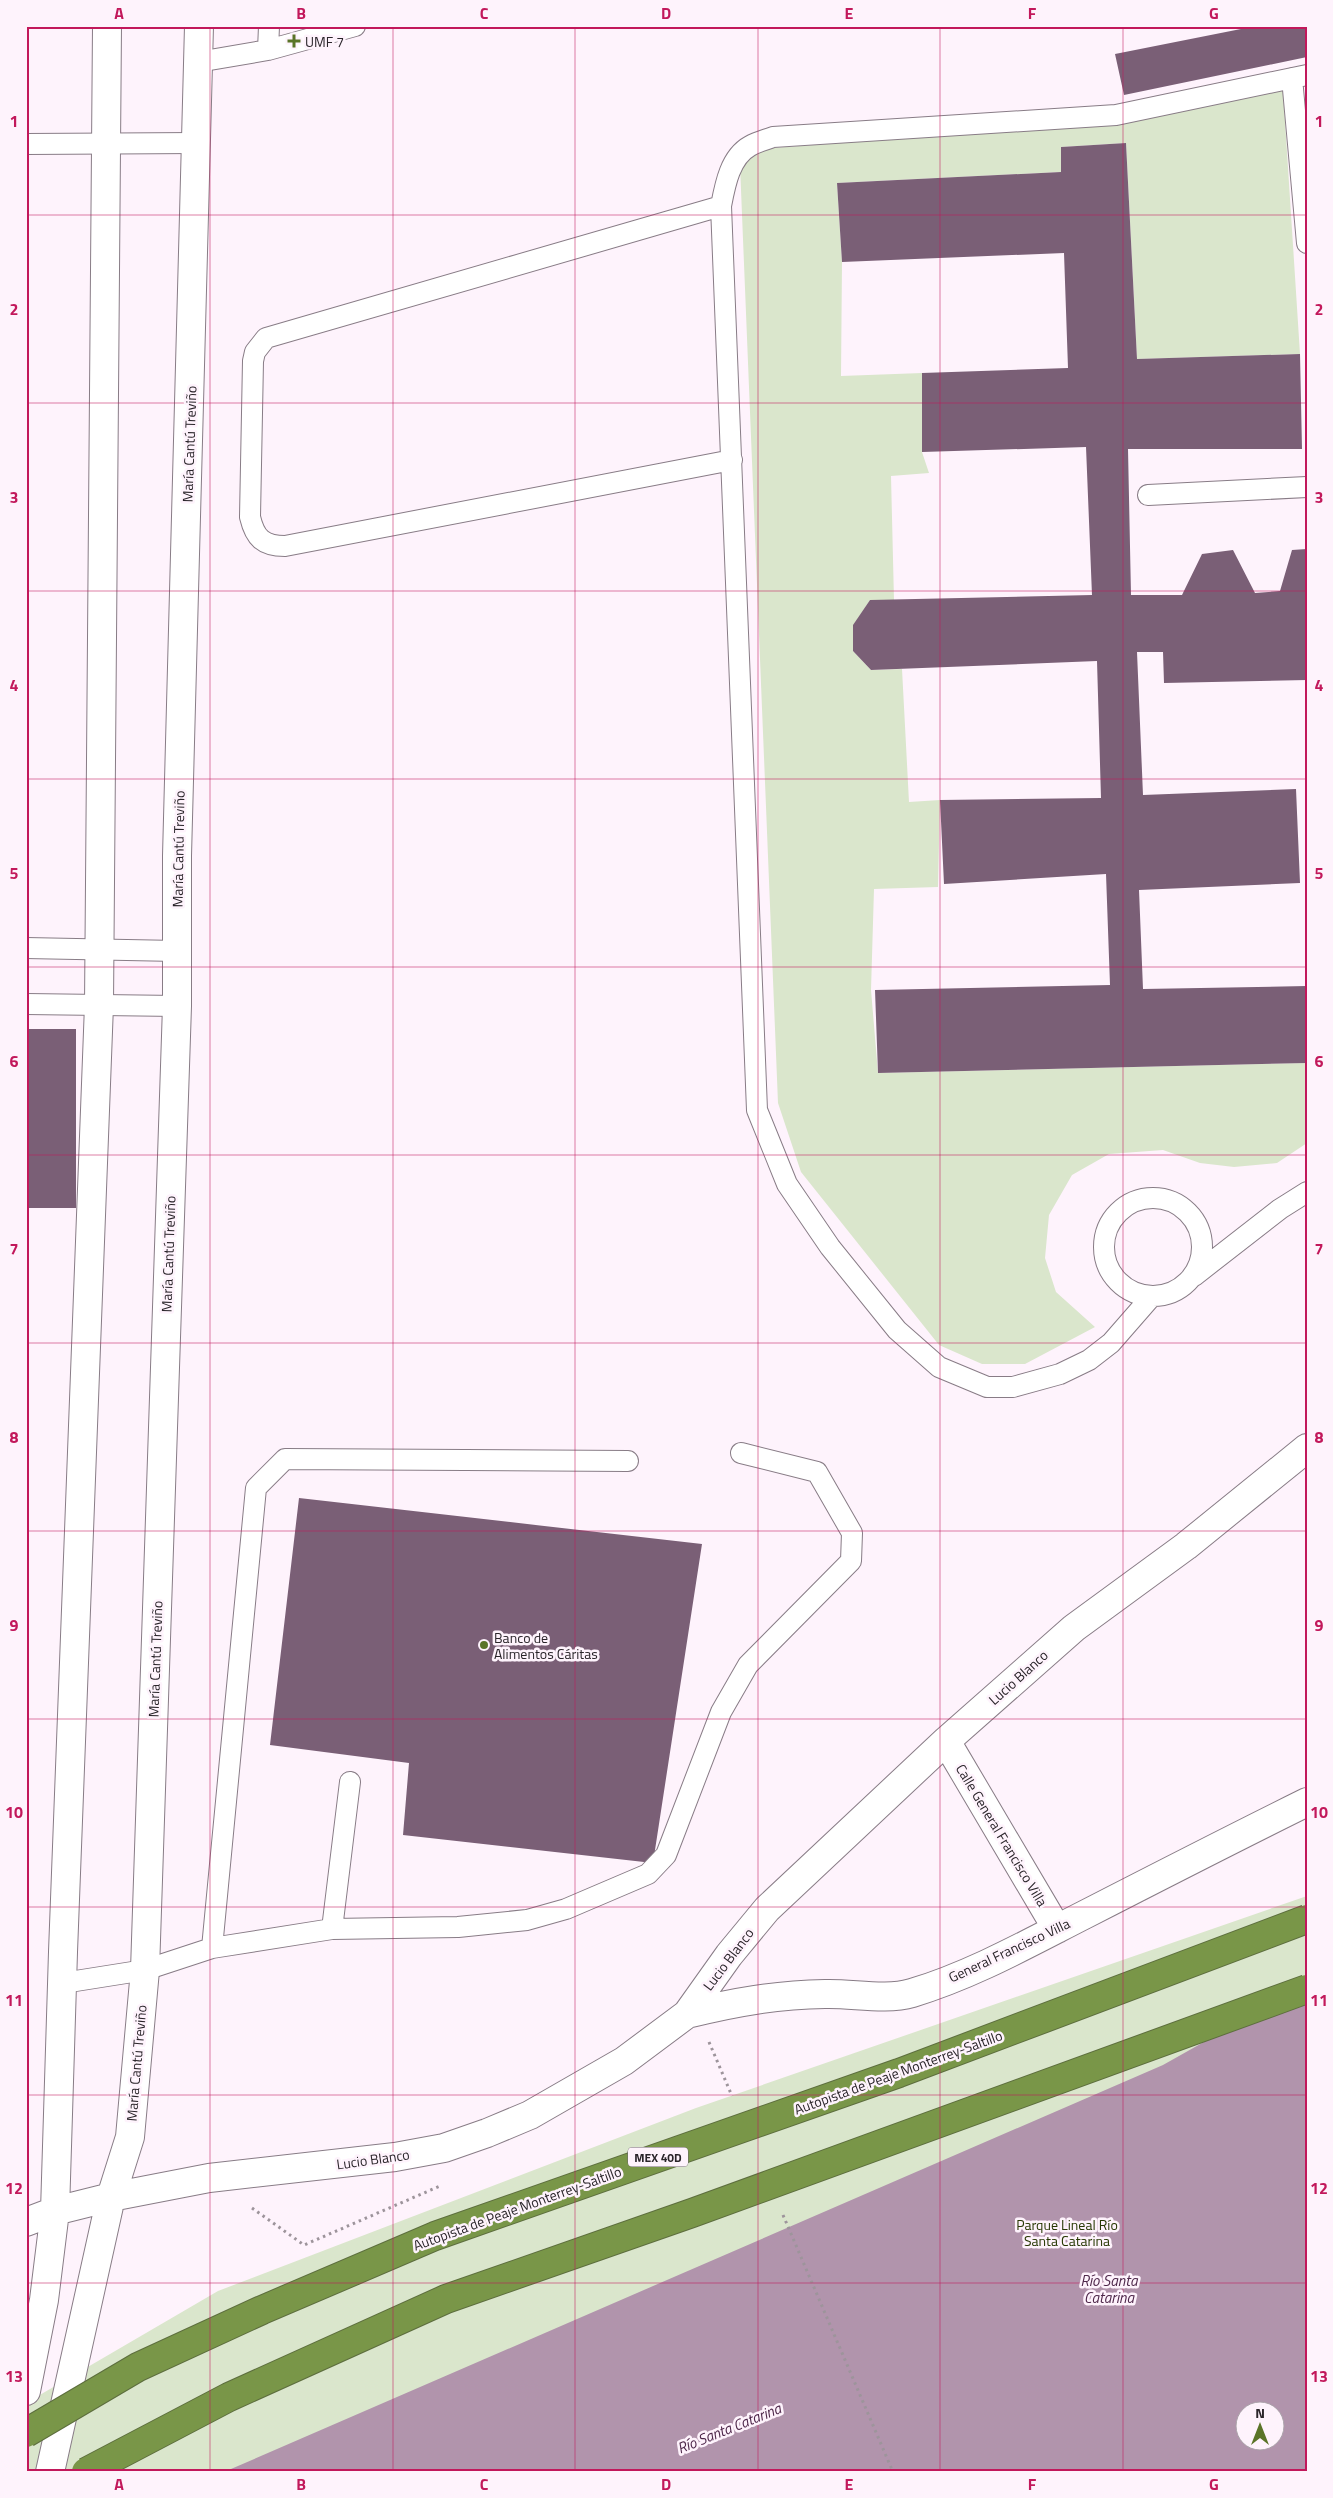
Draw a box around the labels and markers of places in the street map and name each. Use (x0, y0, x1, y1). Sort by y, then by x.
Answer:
place label: UMF 7 (305, 31, 344, 52)
marker: UMF 7 (287, 34, 301, 48)
place label: Banco de Alimentos Cáritas (494, 1627, 598, 1664)
marker: Banco de Alimentos Cáritas (478, 1639, 490, 1651)

